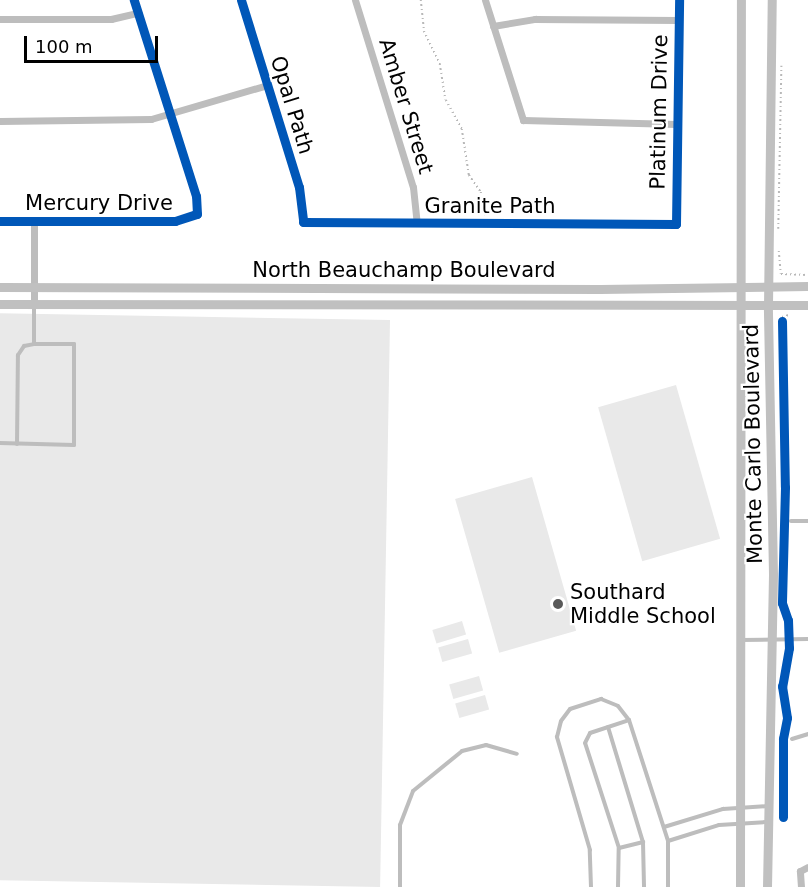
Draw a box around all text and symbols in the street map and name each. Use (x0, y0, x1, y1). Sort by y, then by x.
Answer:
scale bar (27, 24, 160, 62)
street label: Platinum Drive (645, 34, 673, 190)
street label: Amber Street (373, 35, 439, 177)
text: 100 m (35, 36, 93, 57)
street label: Opal Path (265, 53, 319, 157)
street label: Mercury Drive (25, 190, 173, 216)
street label: Granite Path (425, 193, 555, 219)
street label: North Beauchamp Boulevard (252, 257, 556, 283)
street label: Monte Carlo Boulevard (738, 324, 768, 564)
place label: Southard Middle School (570, 579, 716, 629)
marker: Southard Middle School (551, 597, 565, 611)

